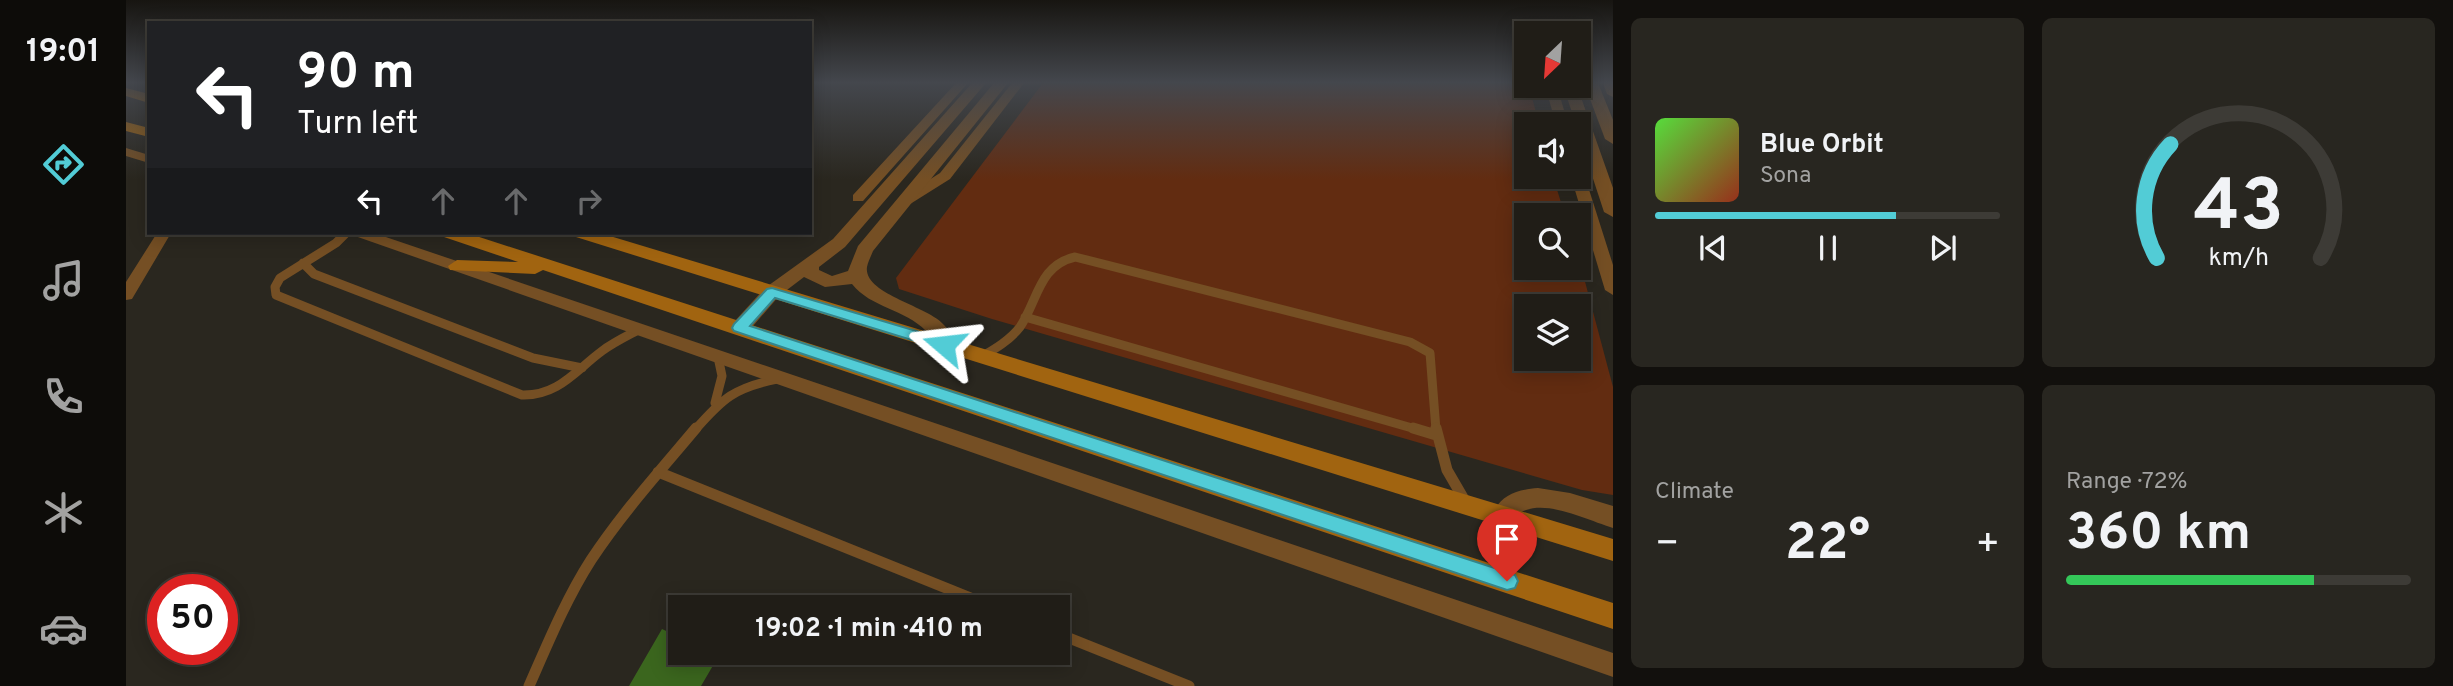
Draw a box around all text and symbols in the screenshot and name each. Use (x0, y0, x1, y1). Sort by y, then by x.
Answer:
north arrow (1514, 21, 1591, 98)
map controls (1514, 21, 1591, 371)
text: 19:01 (26, 33, 100, 73)
text: 90 m (297, 44, 415, 106)
icon: left (182, 49, 273, 140)
text: Turn left (297, 105, 418, 145)
button: sound (1514, 112, 1591, 189)
text: Blue Orbit (1760, 129, 1884, 162)
icon: directions (39, 140, 88, 189)
text: Sona (1760, 162, 1811, 191)
text: 43 (2193, 165, 2284, 257)
icon: left (351, 182, 389, 220)
icon: ahead (424, 182, 462, 220)
icon: ahead (497, 182, 535, 220)
icon: right (570, 182, 608, 220)
button: search (1514, 203, 1591, 280)
icon: previous (1694, 229, 1732, 267)
icon: pause (1809, 229, 1847, 267)
icon: next (1924, 229, 1962, 267)
text: km/h (2208, 243, 2269, 275)
icon: music (39, 256, 88, 305)
button: layers (1514, 294, 1591, 371)
position arrow (907, 308, 981, 382)
icon: phone (39, 372, 88, 421)
text: Range · 72% (2066, 468, 2188, 497)
text: Climate (1655, 478, 1734, 507)
icon: climate (39, 488, 88, 537)
text: 360 km (2066, 502, 2251, 568)
pin (1477, 509, 1537, 581)
text: 22° (1785, 512, 1870, 578)
icon: arrive (1488, 520, 1526, 558)
text: − (1655, 521, 1680, 570)
text: + (1975, 521, 2000, 570)
speed limit sign: 50 (147, 574, 238, 665)
icon: car (39, 604, 88, 653)
text: 19:02 · 1 min · 410 m (755, 613, 983, 646)

